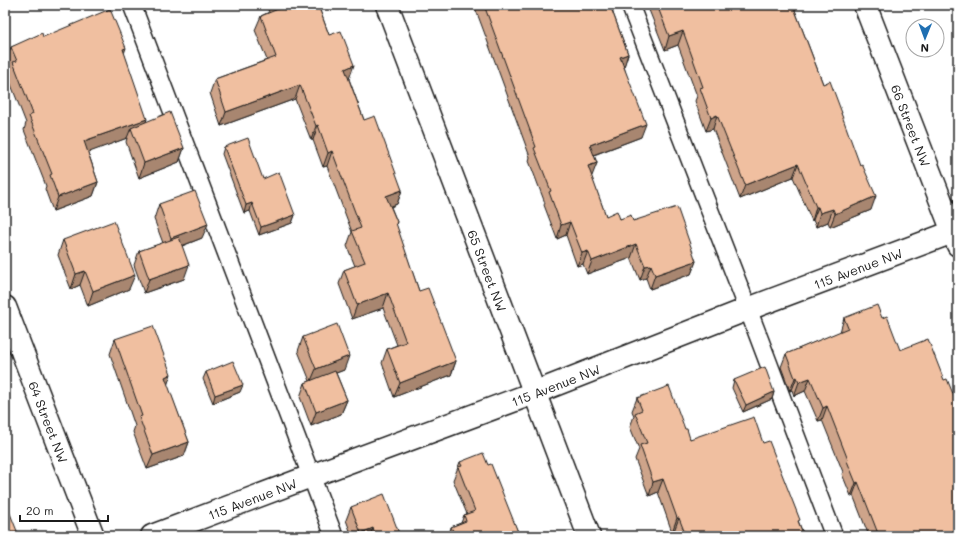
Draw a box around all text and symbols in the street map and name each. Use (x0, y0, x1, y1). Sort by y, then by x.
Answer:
north arrow (905, 18, 945, 58)
text: N (921, 41, 929, 56)
street label: 66 Street NW (888, 82, 935, 169)
street label: 65 Street NW (465, 227, 511, 314)
street label: 115 Avenue NW (811, 243, 905, 292)
street label: 115 Avenue NW (509, 360, 602, 409)
street label: 64 Street NW (26, 378, 73, 465)
street label: 115 Avenue NW (205, 474, 299, 523)
scale bar (20, 497, 108, 523)
text: 20 m (26, 502, 54, 518)

